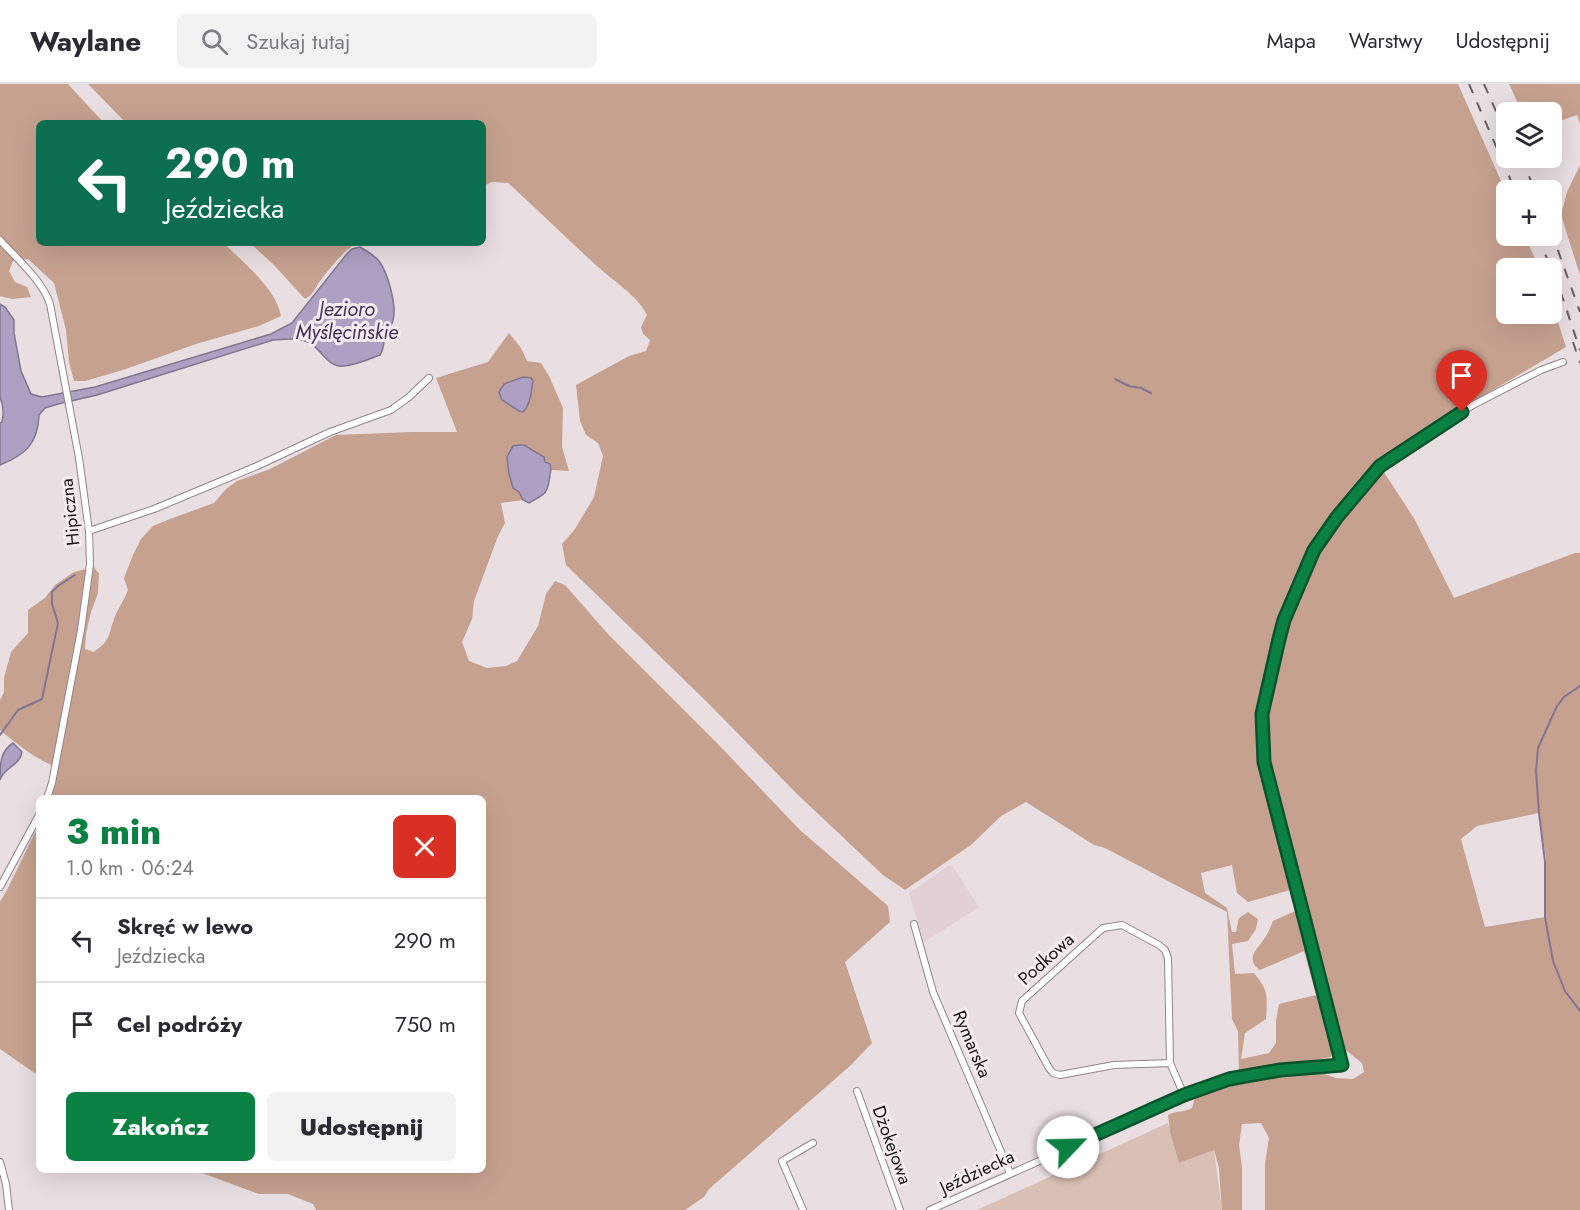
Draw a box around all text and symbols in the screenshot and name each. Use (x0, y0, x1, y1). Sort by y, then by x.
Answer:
search box (177, 14, 597, 68)
text: Waylane (30, 21, 141, 62)
icon: search (198, 25, 231, 58)
text: Szukaj tutaj (246, 25, 350, 57)
text: Mapa (1267, 26, 1316, 56)
text: Warstwy (1349, 26, 1422, 56)
text: Udostępnij (1455, 26, 1550, 56)
map controls (1496, 102, 1562, 324)
button: layers (1496, 102, 1562, 168)
text: 290 m (165, 133, 296, 194)
icon: left (66, 144, 144, 222)
button: + (1496, 180, 1562, 246)
text: Jeździecka (165, 189, 284, 228)
button: − (1496, 258, 1562, 324)
water label: Jezioro Myślęcińskie (296, 295, 398, 347)
pin (1436, 350, 1487, 412)
icon: arrive (1445, 359, 1478, 392)
street label: Hipiczna (54, 477, 86, 547)
text: 3 min (66, 805, 161, 857)
button: close (393, 815, 456, 878)
text: 1.0 km · 06:24 (66, 854, 194, 883)
text: Skręć w lewo (117, 910, 253, 942)
icon: left (66, 924, 99, 957)
text: 290 m (394, 924, 456, 956)
street label: Podkowa (1012, 927, 1080, 991)
text: Jeździecka (117, 942, 205, 971)
street label: Rymarska (946, 1006, 998, 1082)
icon: arrive (66, 1008, 99, 1041)
text: Cel podróży (117, 1008, 242, 1040)
text: 750 m (395, 1008, 456, 1040)
button: Zakończ (66, 1092, 255, 1161)
button: Udostępnij (267, 1092, 456, 1161)
street label: Dżokejowa (866, 1102, 918, 1188)
position arrow (1036, 1115, 1100, 1179)
street label: Jeździecka (934, 1143, 1019, 1201)

